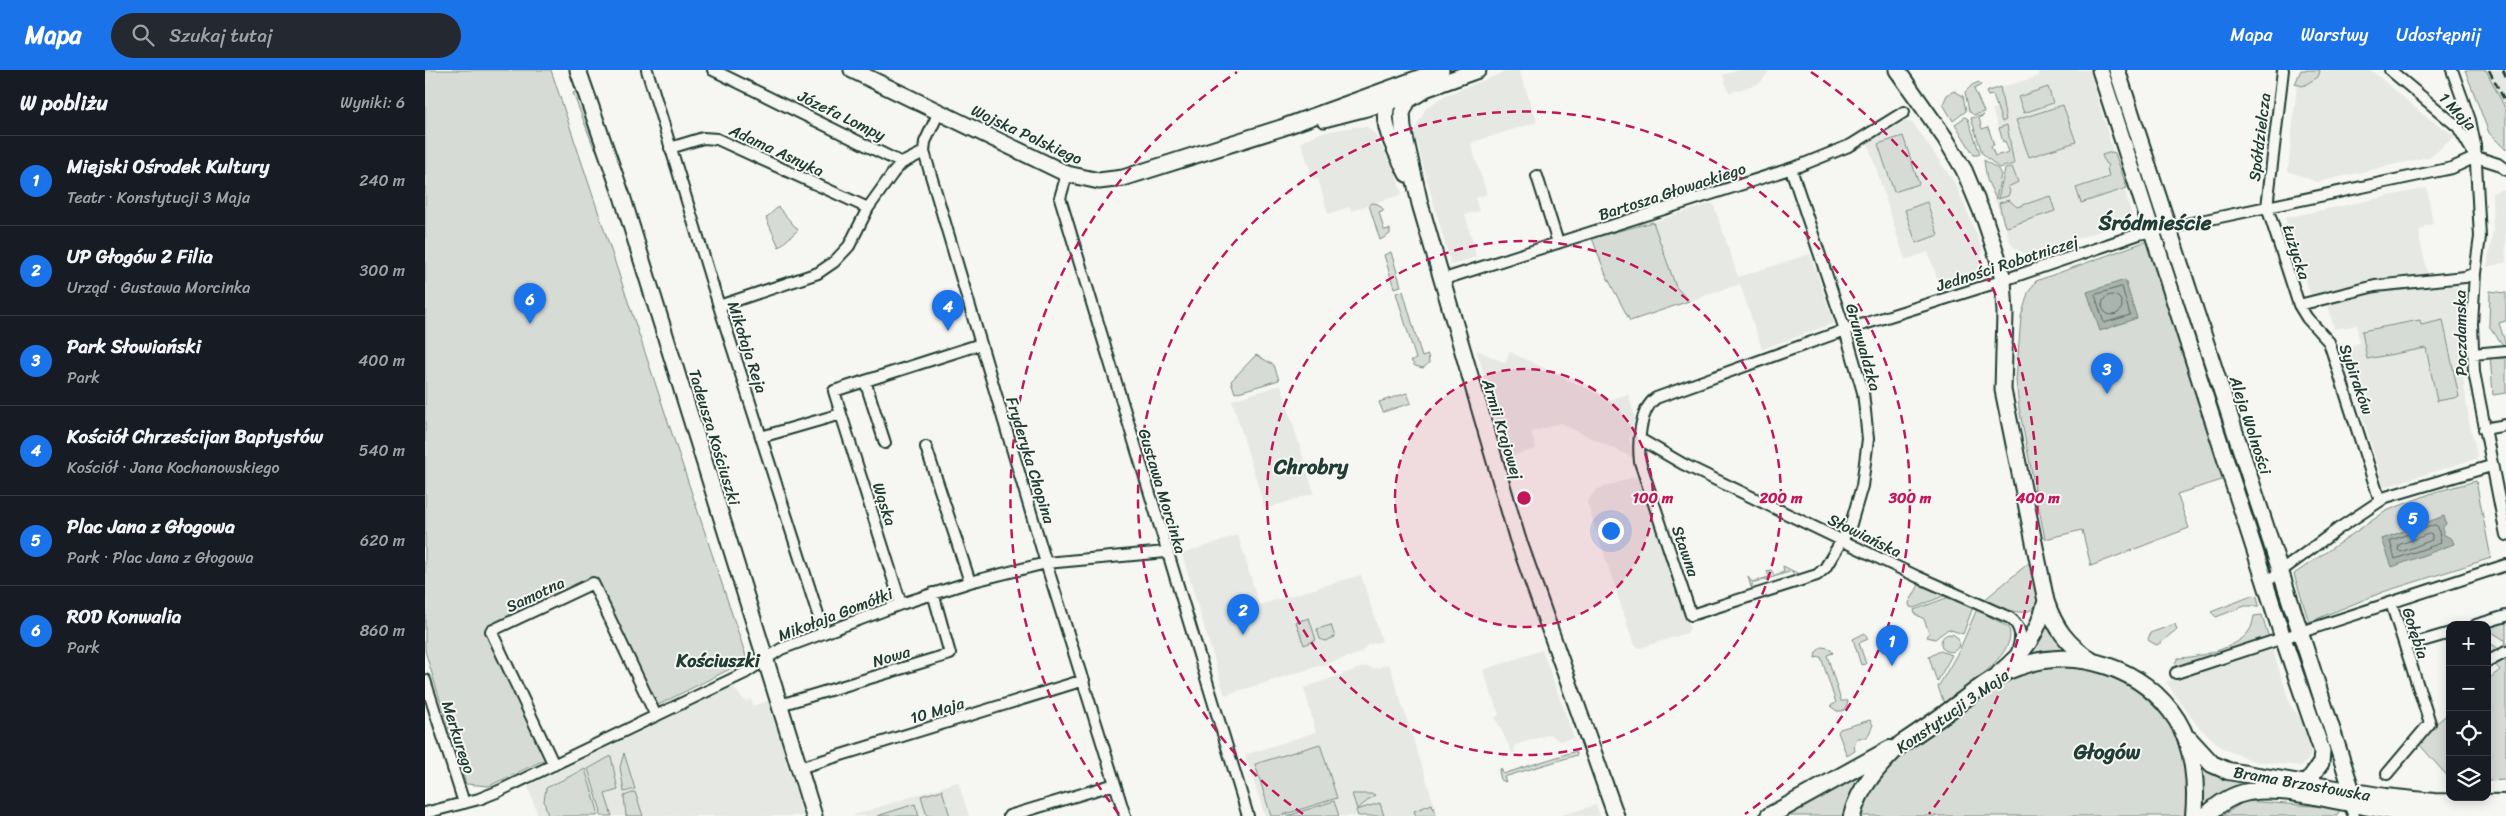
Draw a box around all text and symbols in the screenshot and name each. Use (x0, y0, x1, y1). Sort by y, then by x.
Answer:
search box (111, 13, 461, 58)
text: Mapa (25, 14, 81, 56)
text: Szukaj tutaj (169, 19, 273, 52)
text: Mapa (2230, 19, 2273, 51)
text: Warstwy (2301, 19, 2368, 51)
text: Udostępnij (2396, 19, 2481, 51)
icon: search (129, 21, 157, 49)
street label: Józefa Lompy (792, 81, 891, 150)
text: W pobliżu (20, 84, 108, 122)
street label: 1 Maja (2431, 85, 2484, 138)
text: Wyniki: 6 (340, 88, 405, 117)
street label: Spółdzielcza (2240, 91, 2279, 183)
street label: Wojska Polskiego (966, 96, 1088, 173)
street label: Adama Asnyka (724, 115, 829, 185)
text: Miejski Ośrodek Kultury (67, 150, 269, 183)
street label: Bartosza Głowackiego (1594, 154, 1750, 229)
text: 1 (33, 166, 39, 195)
text: 240 m (359, 166, 405, 195)
text: Teatr · Konstytucji 3 Maja (67, 183, 250, 212)
district label: Śródmieście (2098, 204, 2212, 242)
street label: Łużycka (2274, 221, 2319, 284)
street label: Jedności Robotniczej (1931, 226, 2083, 300)
text: UP Głogów 2 Filia (67, 240, 213, 273)
text: 2 (31, 256, 41, 285)
text: 300 m (360, 256, 405, 285)
text: Urząd · Gustawa Morcinka (67, 273, 250, 302)
pin: 6 (514, 283, 546, 324)
pin: 4 (932, 290, 964, 331)
street label: Poczdamska (2445, 290, 2476, 376)
street label: Mikołaja Reja (719, 297, 776, 397)
street label: Grunwaldzka (1837, 300, 1890, 394)
text: Park Słowiański (67, 330, 201, 363)
street label: Sybiraków (2331, 340, 2382, 419)
text: 3 (32, 346, 40, 375)
text: 400 m (358, 346, 405, 375)
pin: 3 (2091, 353, 2123, 394)
text: Park (67, 363, 100, 392)
street label: Tadeusza Kościuszki (680, 365, 749, 509)
street label: Aleja Wolności (2221, 371, 2280, 479)
street label: Armii Krajowej (1473, 374, 1532, 484)
street label: Fryderyka Chopina (997, 393, 1064, 528)
text: Kościół Chrześcijan Baptystów (67, 420, 323, 453)
street label: Gustawa Morcinka (1130, 425, 1195, 557)
text: 4 (31, 436, 41, 465)
text: 540 m (359, 436, 405, 465)
district label: Chrobry (1273, 448, 1349, 486)
text: Kościół · Jana Kochanowskiego (67, 453, 280, 482)
street label: Wąska (864, 479, 905, 530)
text: 100 m (1633, 485, 1674, 511)
text: 200 m (1758, 485, 1803, 511)
text: 300 m (1888, 485, 1932, 511)
text: 400 m (2015, 485, 2060, 511)
centre of rings (1515, 489, 1533, 507)
pin: 5 (2397, 502, 2429, 543)
street label: Słowiańska (1823, 505, 1907, 566)
text: Plac Jana z Głogowa (67, 510, 235, 543)
your location (1598, 518, 1624, 544)
street label: Stawna (1663, 521, 1708, 582)
text: 5 (31, 526, 41, 555)
text: 620 m (360, 526, 405, 555)
text: Park · Plac Jana z Głogowa (67, 543, 254, 572)
street label: Samotna (501, 568, 570, 621)
street label: Mikołaja Gomółki (773, 579, 898, 650)
pin: 2 (1227, 594, 1259, 635)
text: ROD Konwalia (67, 600, 181, 633)
street label: Gołębia (2394, 604, 2437, 663)
text: 6 (31, 616, 41, 645)
text: 860 m (360, 616, 405, 645)
map controls (2446, 621, 2491, 801)
button: + (2446, 621, 2491, 666)
pin: 1 (1876, 625, 1908, 666)
text: Park (67, 633, 100, 662)
street label: Nowa (869, 637, 915, 676)
district label: Kościuszki (675, 645, 761, 677)
street label: Konstytucji 3 Maja (1889, 661, 2016, 761)
button: − (2446, 666, 2491, 711)
street label: 10 Maja (906, 688, 969, 732)
street label: Merkurego (433, 697, 484, 777)
button: locate (2446, 711, 2491, 756)
district label: Głogów (2073, 733, 2141, 771)
button: layers (2446, 756, 2491, 801)
street label: Brama Brzostowska (2231, 757, 2374, 810)

